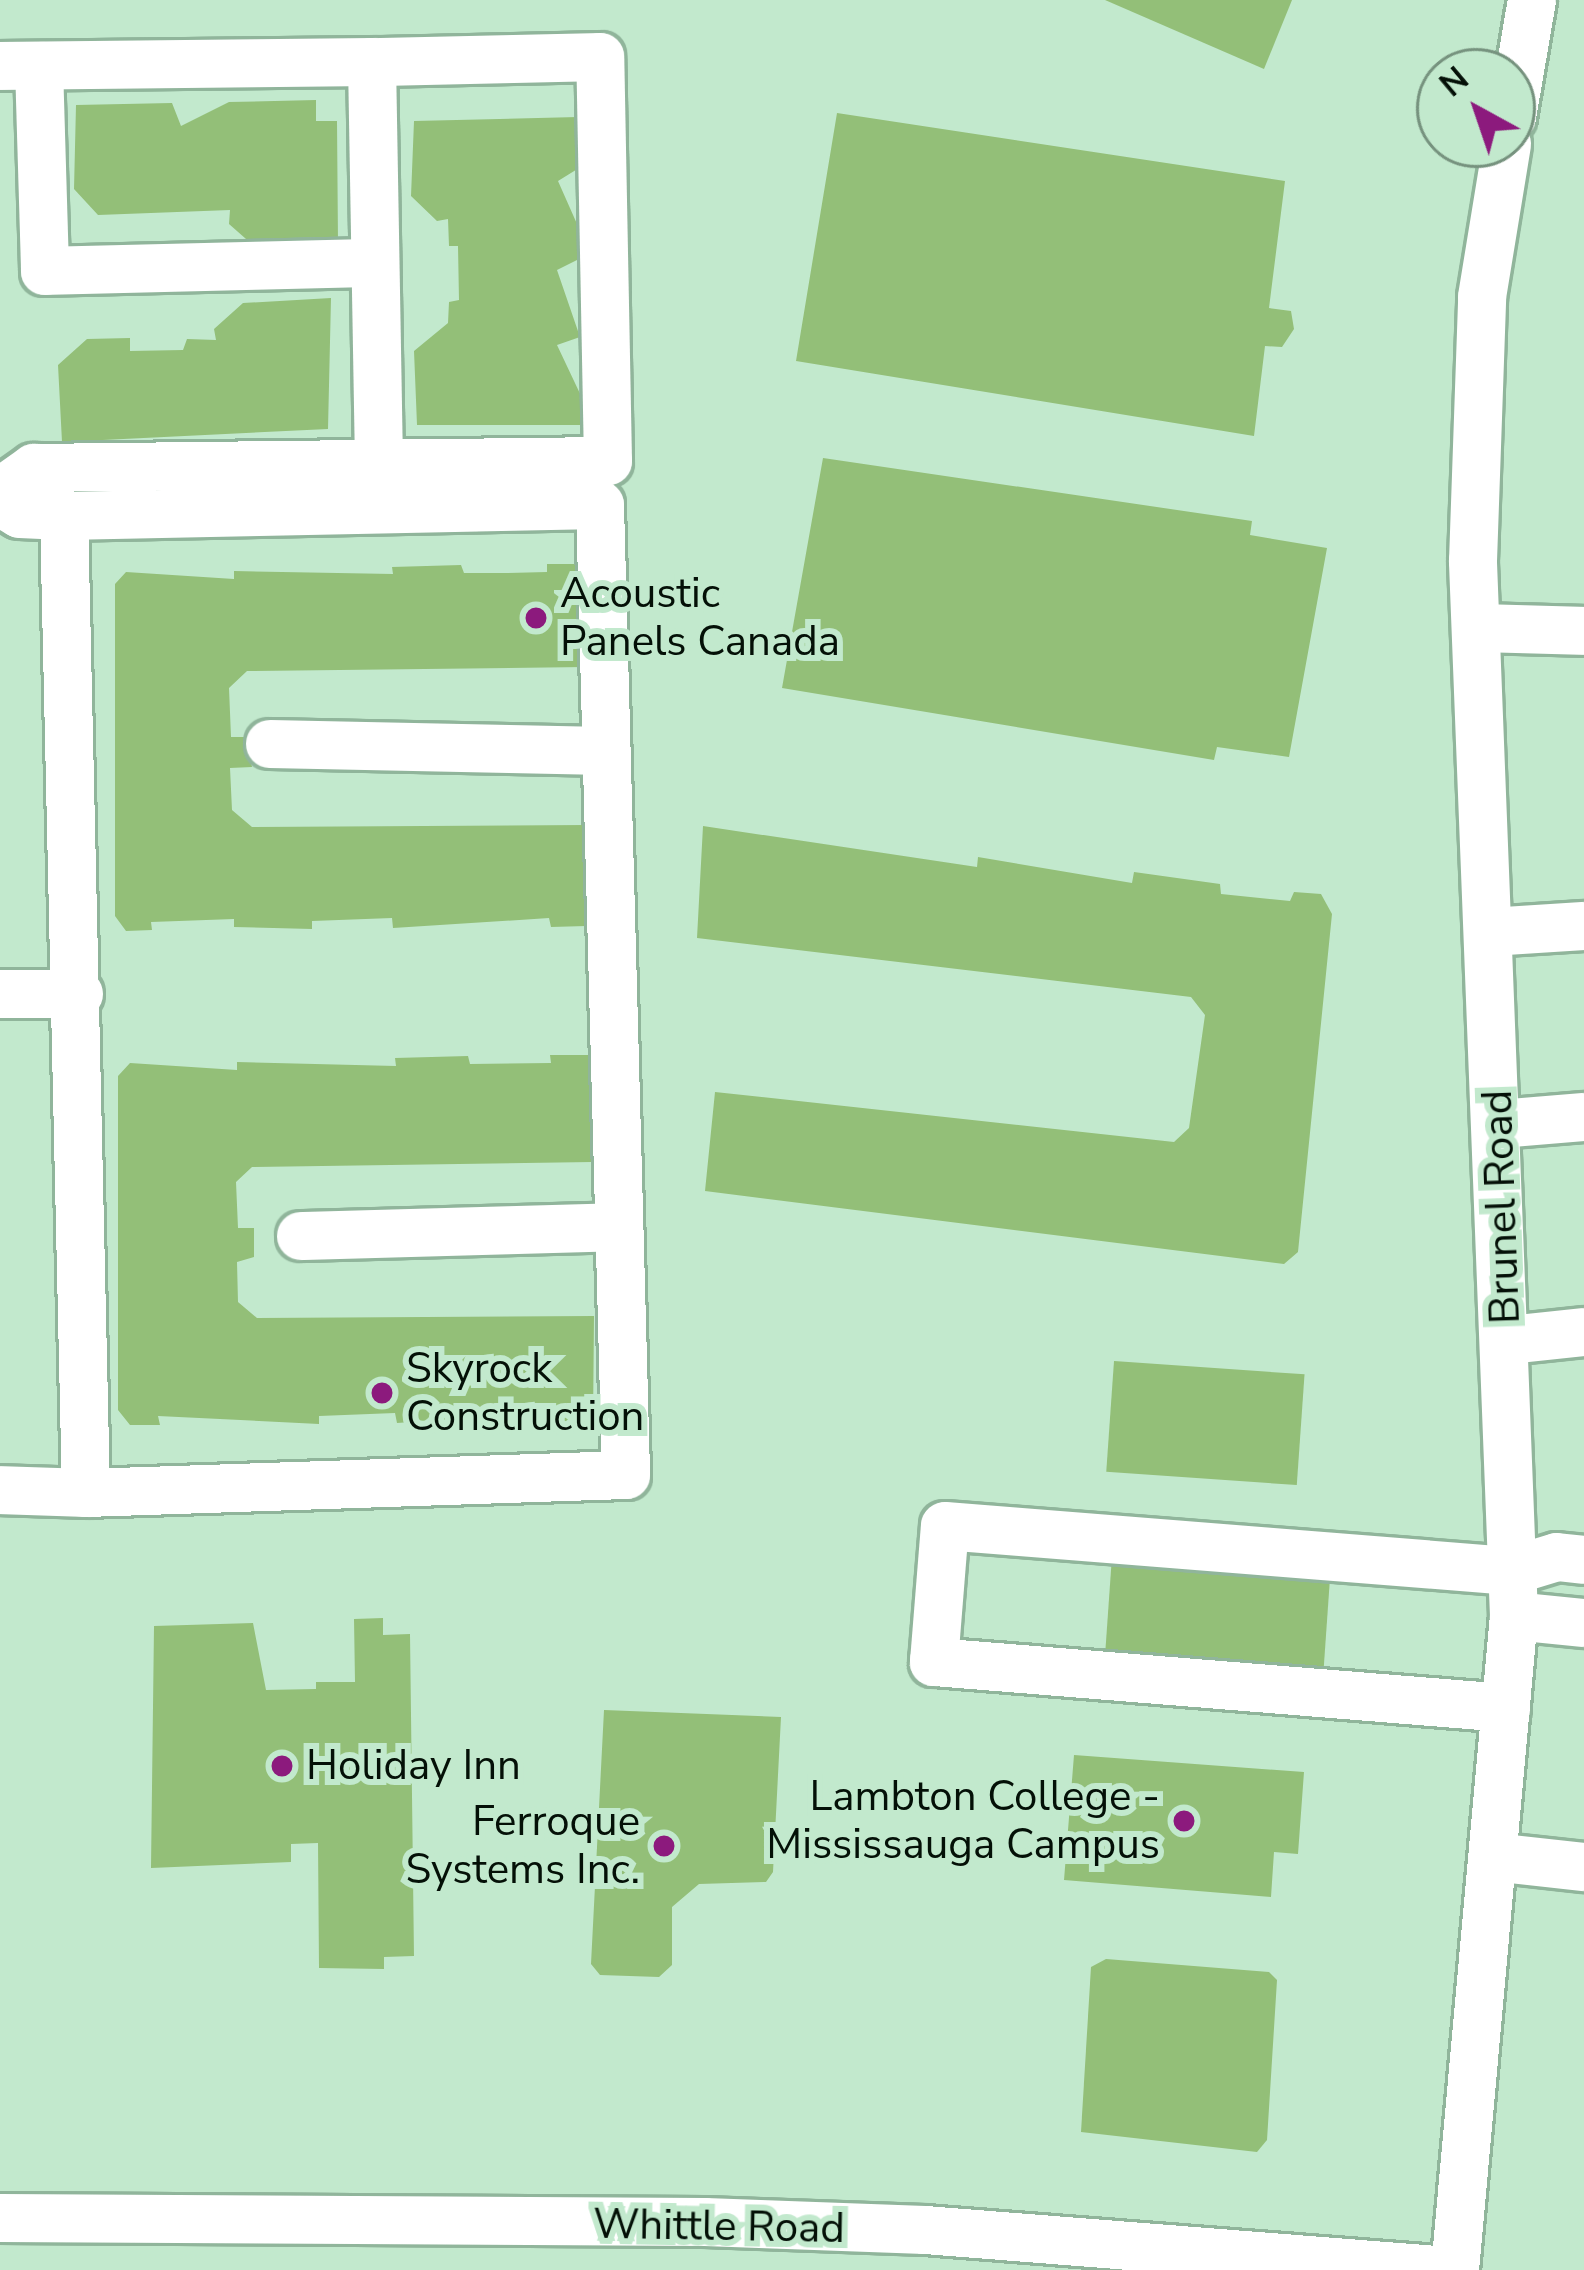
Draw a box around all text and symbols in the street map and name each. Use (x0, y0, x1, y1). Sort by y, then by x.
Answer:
north arrow (1416, 48, 1536, 168)
text: N (1431, 57, 1478, 108)
place label: Acoustic Panels Canada (560, 569, 840, 668)
marker: Acoustic Panels Canada (523, 605, 549, 631)
street label: Brunel Road (1473, 1089, 1531, 1325)
place label: Skyrock Construction (406, 1344, 644, 1442)
marker: Skyrock Construction (369, 1380, 395, 1406)
place label: Holiday Inn (306, 1741, 521, 1791)
marker: Holiday Inn (269, 1753, 295, 1779)
place label: Lambton College - Mississauga Campus (766, 1772, 1160, 1870)
place label: Ferroque Systems Inc. (405, 1797, 640, 1896)
marker: Lambton College - Mississauga Campus (1171, 1808, 1197, 1834)
marker: Ferroque Systems Inc. (651, 1833, 677, 1859)
street label: Whittle Road (593, 2200, 845, 2254)

